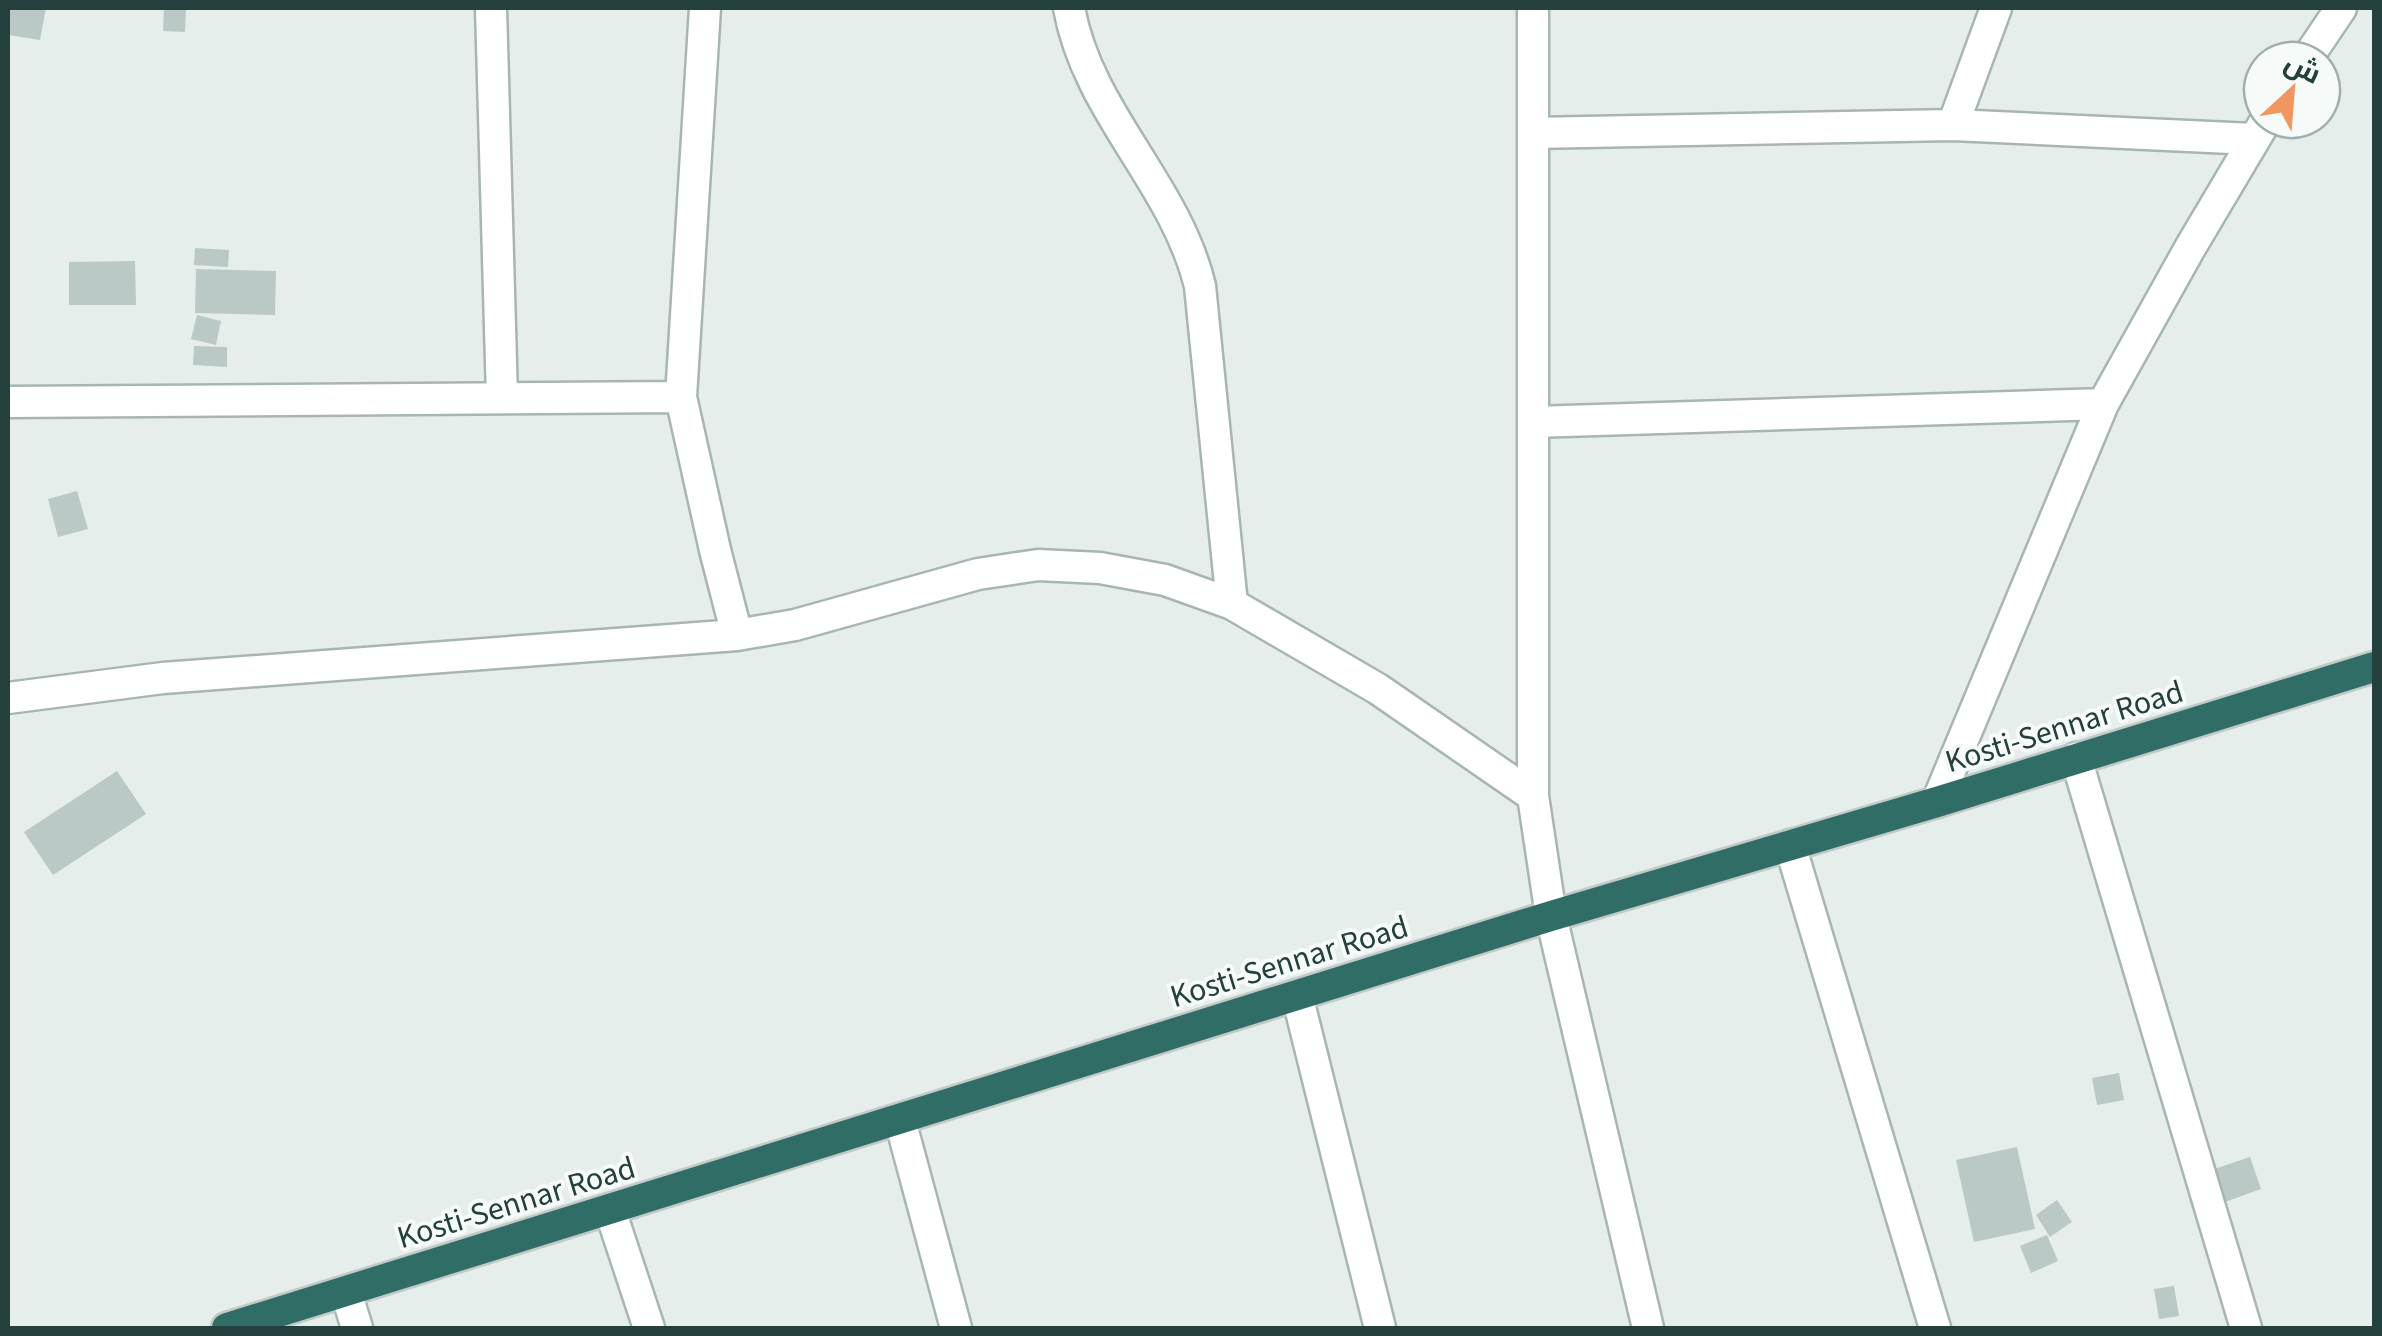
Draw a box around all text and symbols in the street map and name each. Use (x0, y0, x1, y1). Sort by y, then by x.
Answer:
north arrow (2242, 40, 2342, 140)
text: ش (2278, 43, 2327, 94)
street label: Kosti-Sennar Road (1940, 669, 2189, 785)
street label: Kosti-Sennar Road (1165, 904, 1414, 1020)
street label: Kosti-Sennar Road (392, 1145, 641, 1261)

